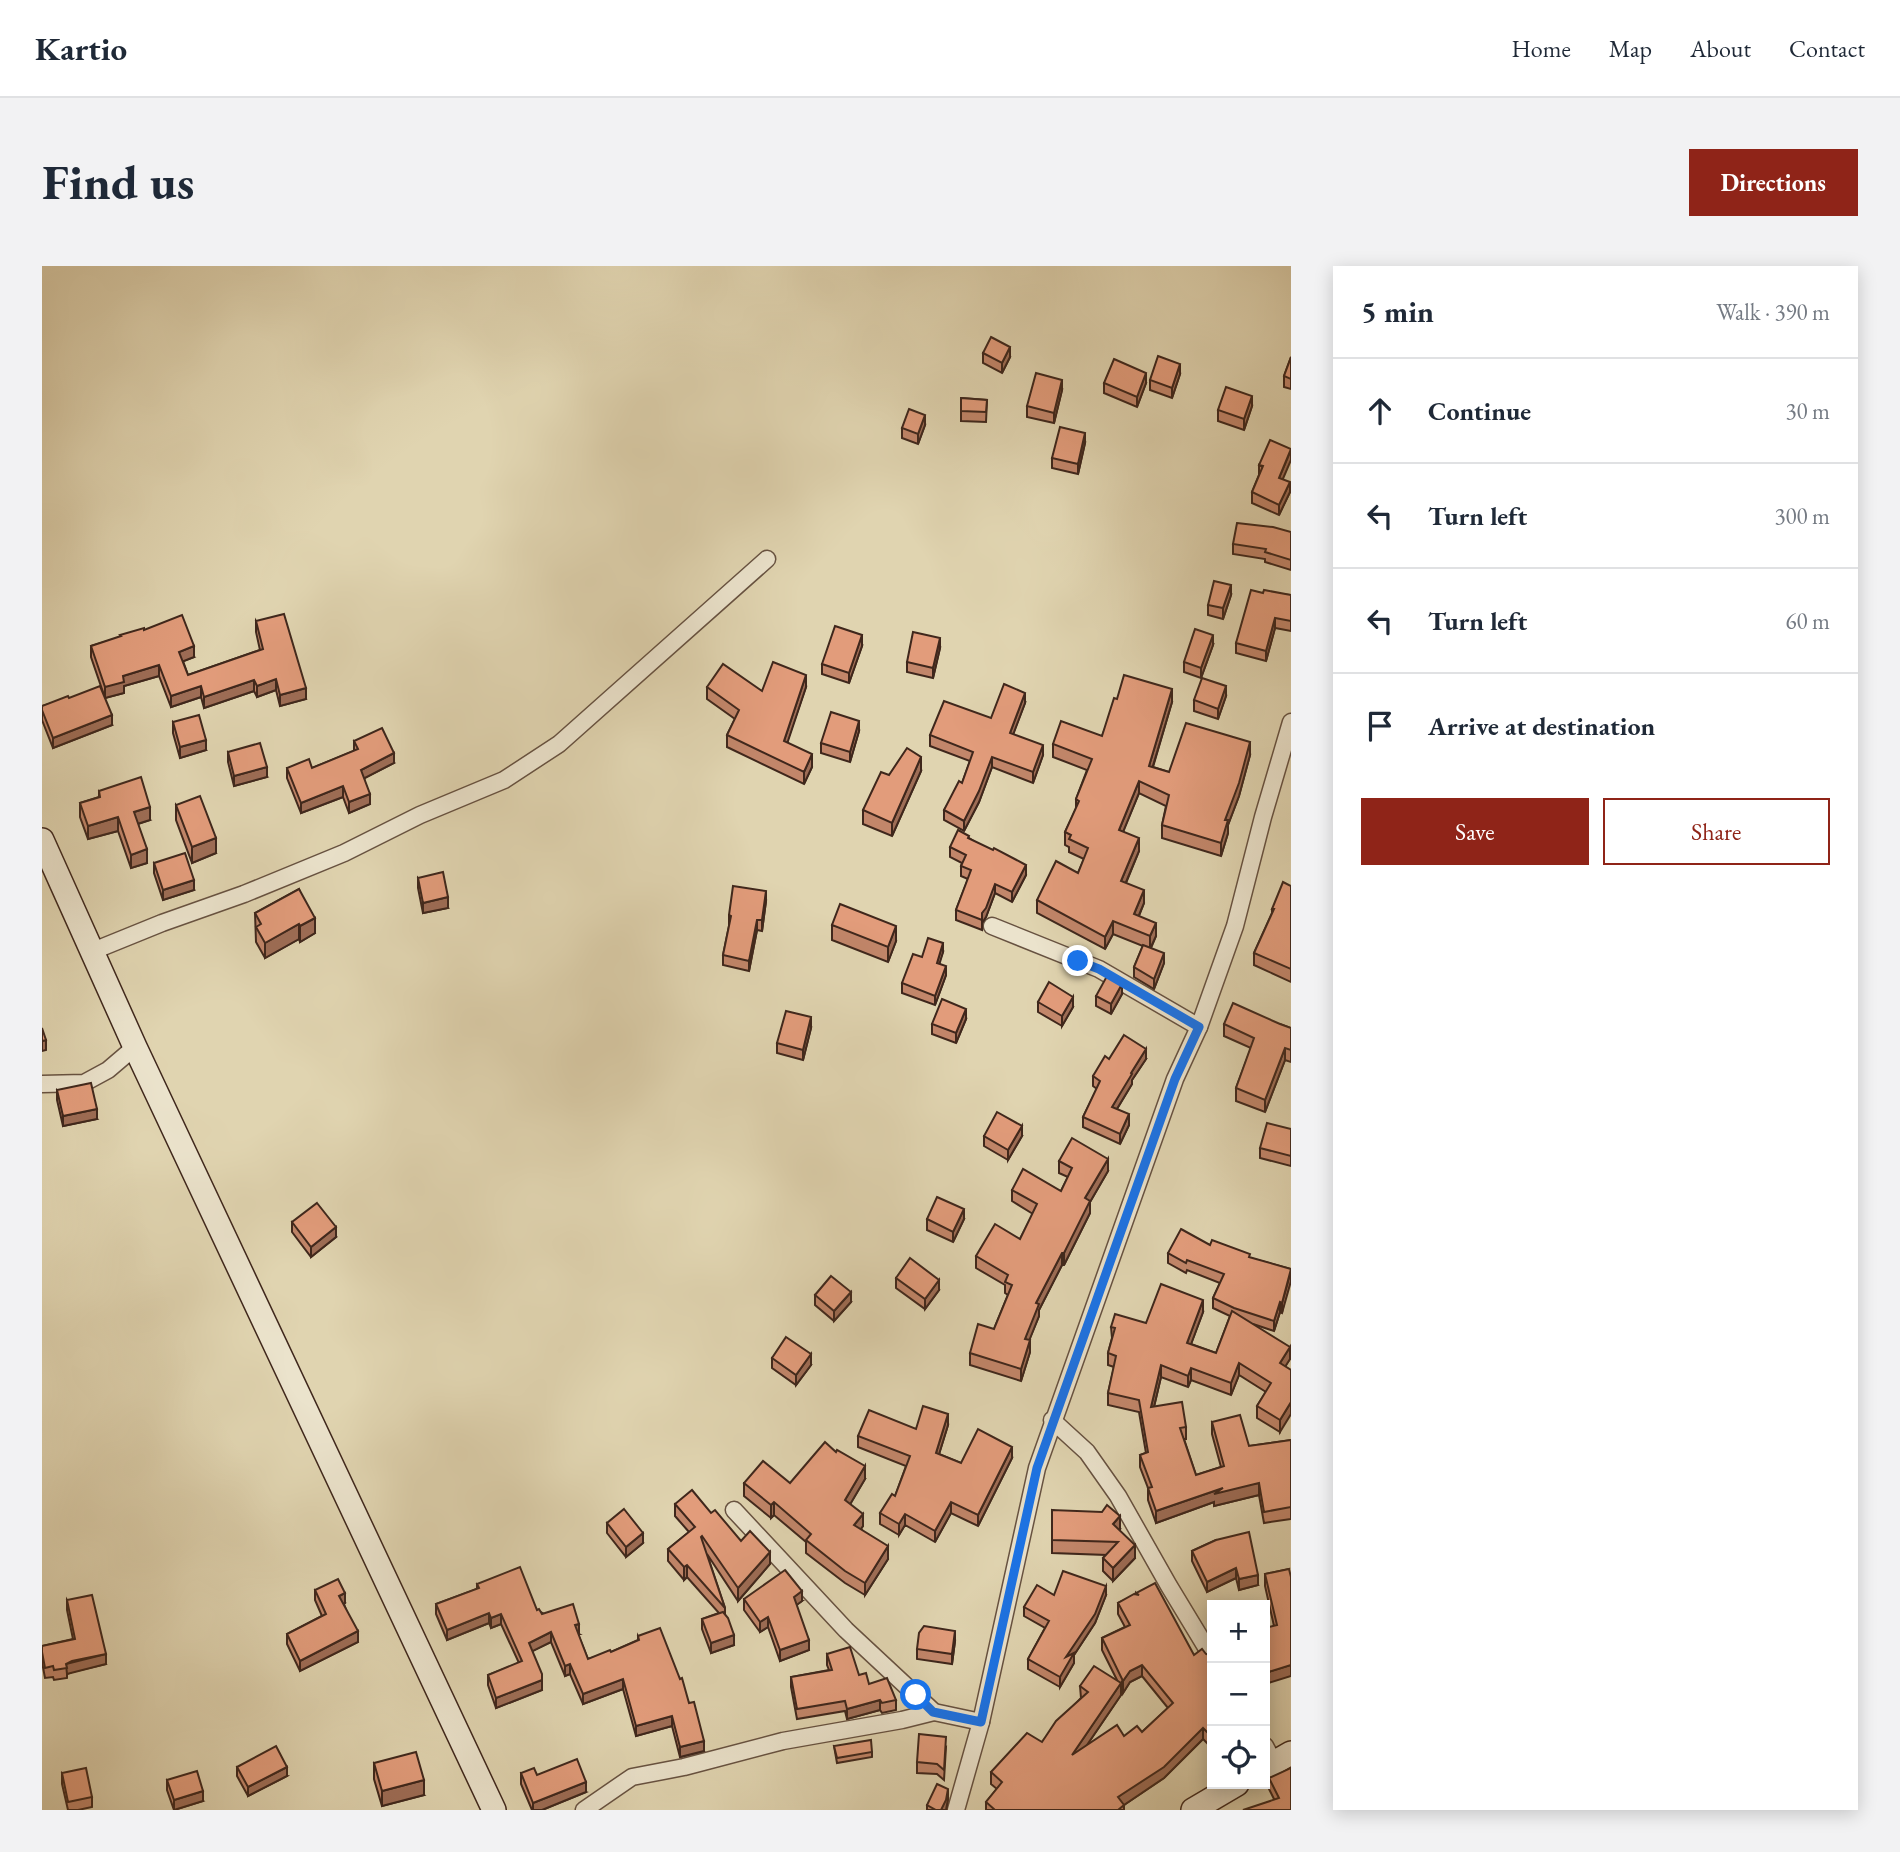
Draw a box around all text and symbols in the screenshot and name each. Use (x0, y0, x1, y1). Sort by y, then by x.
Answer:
text: Kartio (35, 27, 127, 70)
text: Home (1511, 33, 1571, 64)
text: Map (1609, 33, 1652, 64)
text: About (1690, 33, 1751, 64)
text: Contact (1789, 33, 1865, 64)
button: Directions (1689, 149, 1858, 216)
text: Find us (42, 150, 194, 214)
text: 5 min (1361, 292, 1434, 331)
text: Walk · 390 m (1716, 297, 1830, 327)
icon: ahead (1361, 392, 1399, 430)
text: Continue (1428, 394, 1531, 428)
text: 30 m (1785, 396, 1830, 426)
icon: left (1361, 497, 1399, 535)
text: Turn left (1428, 499, 1527, 533)
text: 300 m (1774, 501, 1830, 531)
icon: left (1361, 602, 1399, 640)
text: Turn left (1428, 604, 1527, 638)
text: 60 m (1785, 606, 1830, 636)
icon: arrive (1361, 707, 1399, 745)
text: Arrive at destination (1428, 709, 1655, 743)
button: Save (1361, 798, 1589, 865)
button: Share (1603, 798, 1830, 865)
route end (1062, 945, 1093, 976)
map controls (1207, 1600, 1270, 1789)
button: + (1207, 1600, 1270, 1663)
button: − (1207, 1663, 1270, 1726)
route start (900, 1679, 931, 1710)
button: locate (1207, 1726, 1270, 1789)

